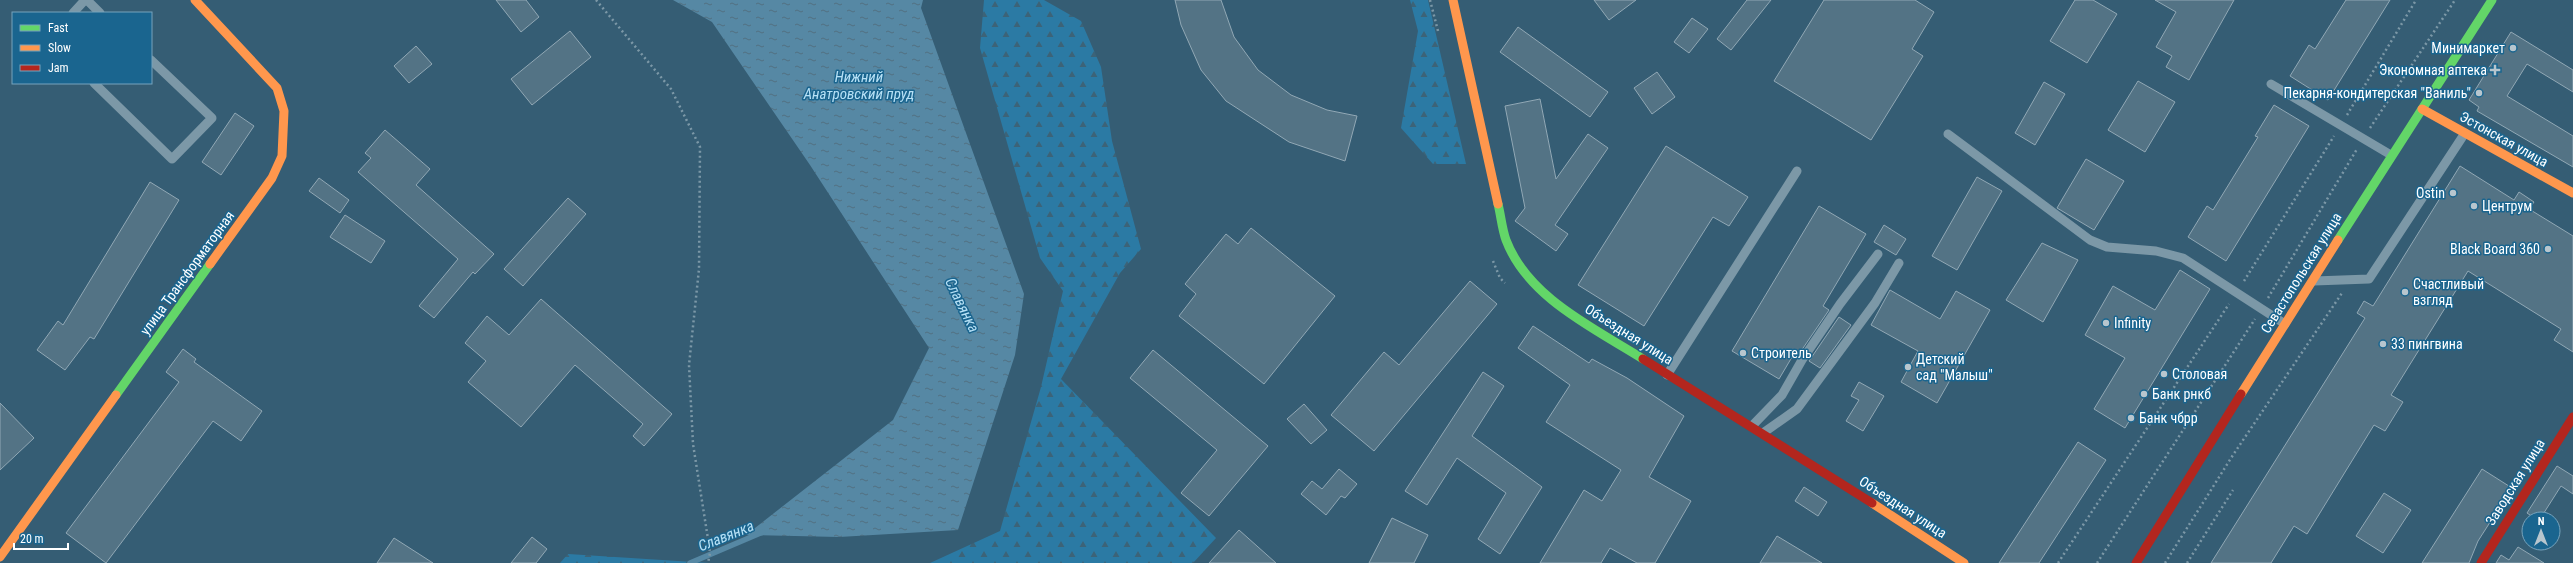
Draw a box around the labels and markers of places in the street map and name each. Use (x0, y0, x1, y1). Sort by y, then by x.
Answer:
place label: Минимаркет (2431, 40, 2505, 56)
marker: Минимаркет (2508, 43, 2518, 53)
place label: Экономная аптека (2379, 62, 2487, 78)
marker: Экономная аптека (2490, 65, 2500, 75)
place label: Пекарня-кондитерская "Ваниль" (2283, 85, 2471, 101)
marker: Пекарня-кондитерская "Ваниль" (2474, 88, 2484, 98)
place label: Ostin (2416, 185, 2445, 201)
marker: Ostin (2448, 188, 2458, 198)
place label: Центрум (2482, 198, 2532, 214)
marker: Центрум (2469, 201, 2479, 211)
place label: Black Board 360 (2450, 241, 2540, 257)
marker: Black Board 360 (2543, 244, 2553, 254)
place label: Счастливый взгляд (2413, 276, 2484, 308)
marker: Счастливый взгляд (2400, 287, 2410, 297)
place label: Infinity (2114, 315, 2151, 331)
marker: Infinity (2101, 318, 2111, 328)
place label: 33 пингвина (2391, 336, 2463, 352)
marker: 33 пингвина (2378, 339, 2388, 349)
place label: Строитель (1751, 345, 1812, 361)
marker: Строитель (1738, 348, 1748, 358)
place label: Детский сад "Малыш" (1916, 351, 1993, 383)
marker: Детский сад "Малыш" (1903, 362, 1913, 372)
place label: Столовая (2172, 366, 2227, 382)
marker: Столовая (2159, 369, 2169, 379)
place label: Банк рнкб (2152, 386, 2211, 402)
marker: Банк рнкб (2139, 389, 2149, 399)
place label: Банк чбрр (2139, 410, 2198, 426)
marker: Банк чбрр (2126, 413, 2136, 423)

